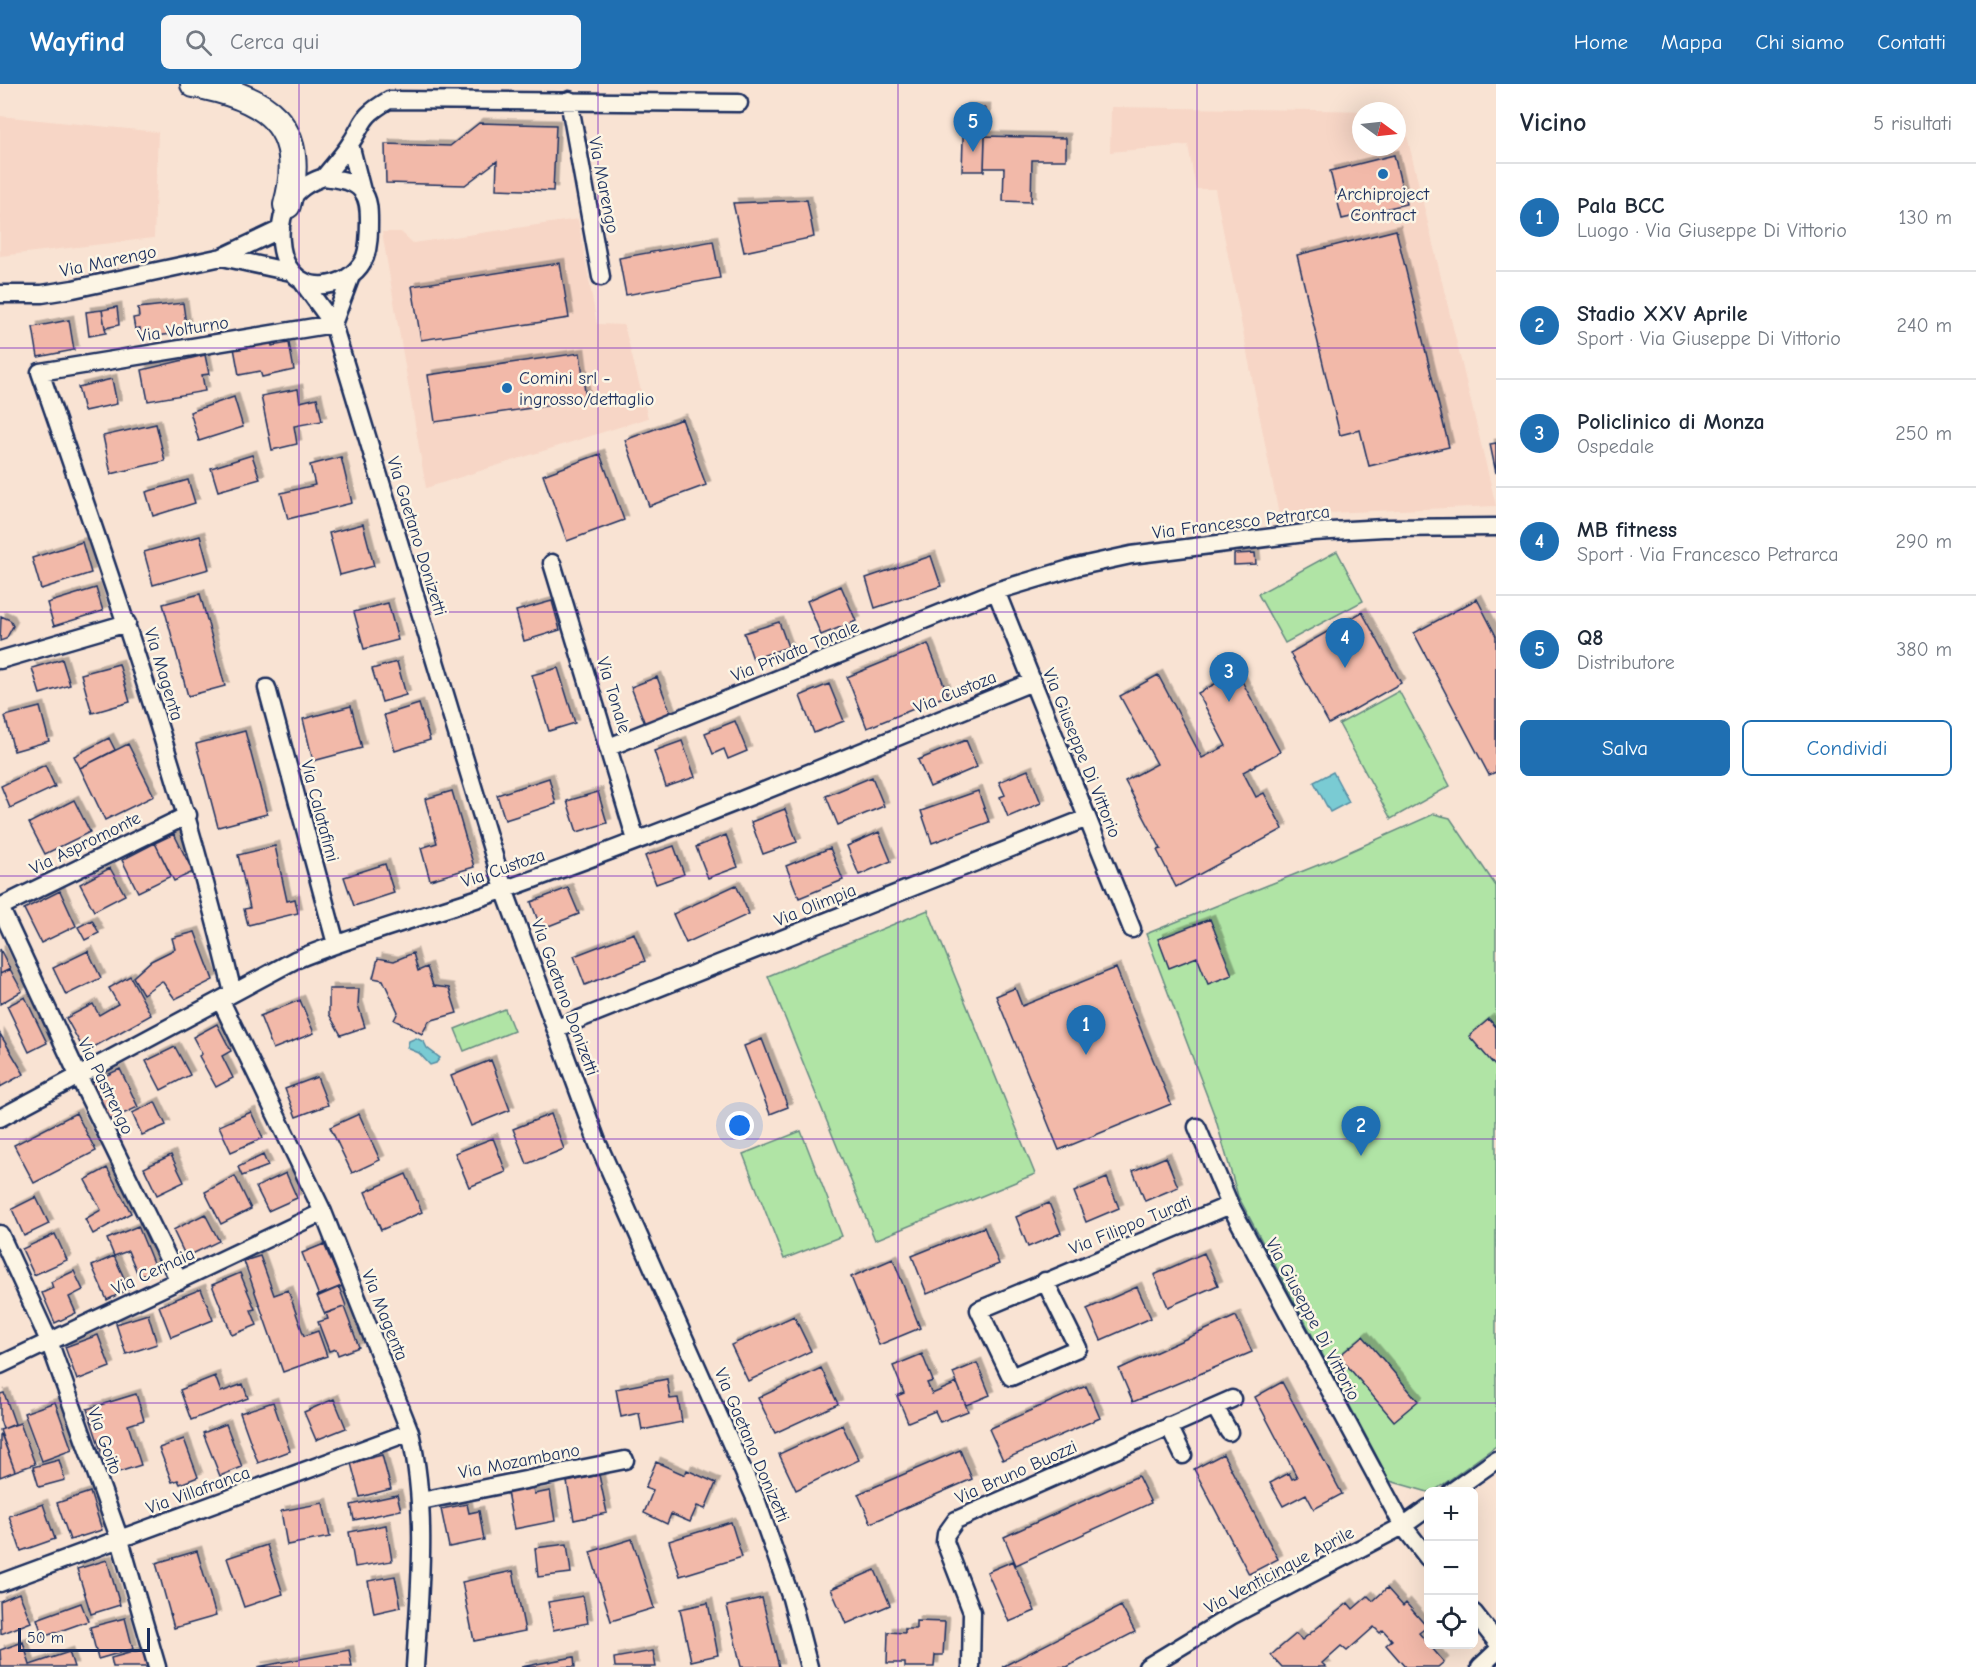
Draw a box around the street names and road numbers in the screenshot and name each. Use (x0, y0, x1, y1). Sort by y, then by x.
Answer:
street label: Via Marengo (584, 135, 623, 235)
street label: Via Marengo (58, 241, 158, 282)
street label: Via Volturno (136, 312, 230, 347)
street label: Via Gaetano Donizetti (382, 454, 451, 618)
street label: Via Francesco Petrarca (1151, 501, 1331, 544)
street label: Via Privata Tonale (728, 616, 862, 687)
street label: Via Magenta (139, 625, 188, 723)
street label: Via Tonale (592, 655, 635, 736)
street label: Via Giuseppe Di Vittorio (1038, 665, 1125, 841)
street label: Via Custoza (911, 666, 999, 719)
street label: Via Calatafimi (296, 758, 343, 864)
street label: Via Aspromonte (26, 808, 144, 879)
street label: Via Custoza (459, 844, 548, 893)
street label: Via Olimpia (771, 880, 859, 931)
street label: Via Gaetano Donizetti (526, 916, 603, 1078)
street label: Via Pastrengo (73, 1034, 138, 1138)
street label: Via Filippo Turati (1066, 1191, 1194, 1260)
street label: Via Giuseppe Di Vittorio (1261, 1234, 1364, 1404)
street label: Via Cernaia (108, 1243, 198, 1300)
street label: Via Magenta (357, 1267, 412, 1364)
street label: Via Gaetano Donizetti (710, 1365, 794, 1525)
street label: Via Goito (83, 1405, 126, 1478)
street label: Via Bruno Buozzi (952, 1436, 1080, 1509)
street label: Via Mozambano (457, 1439, 582, 1484)
street label: Via Villafranca (143, 1462, 253, 1519)
street label: Via Venticinque Aprile (1201, 1522, 1358, 1619)

